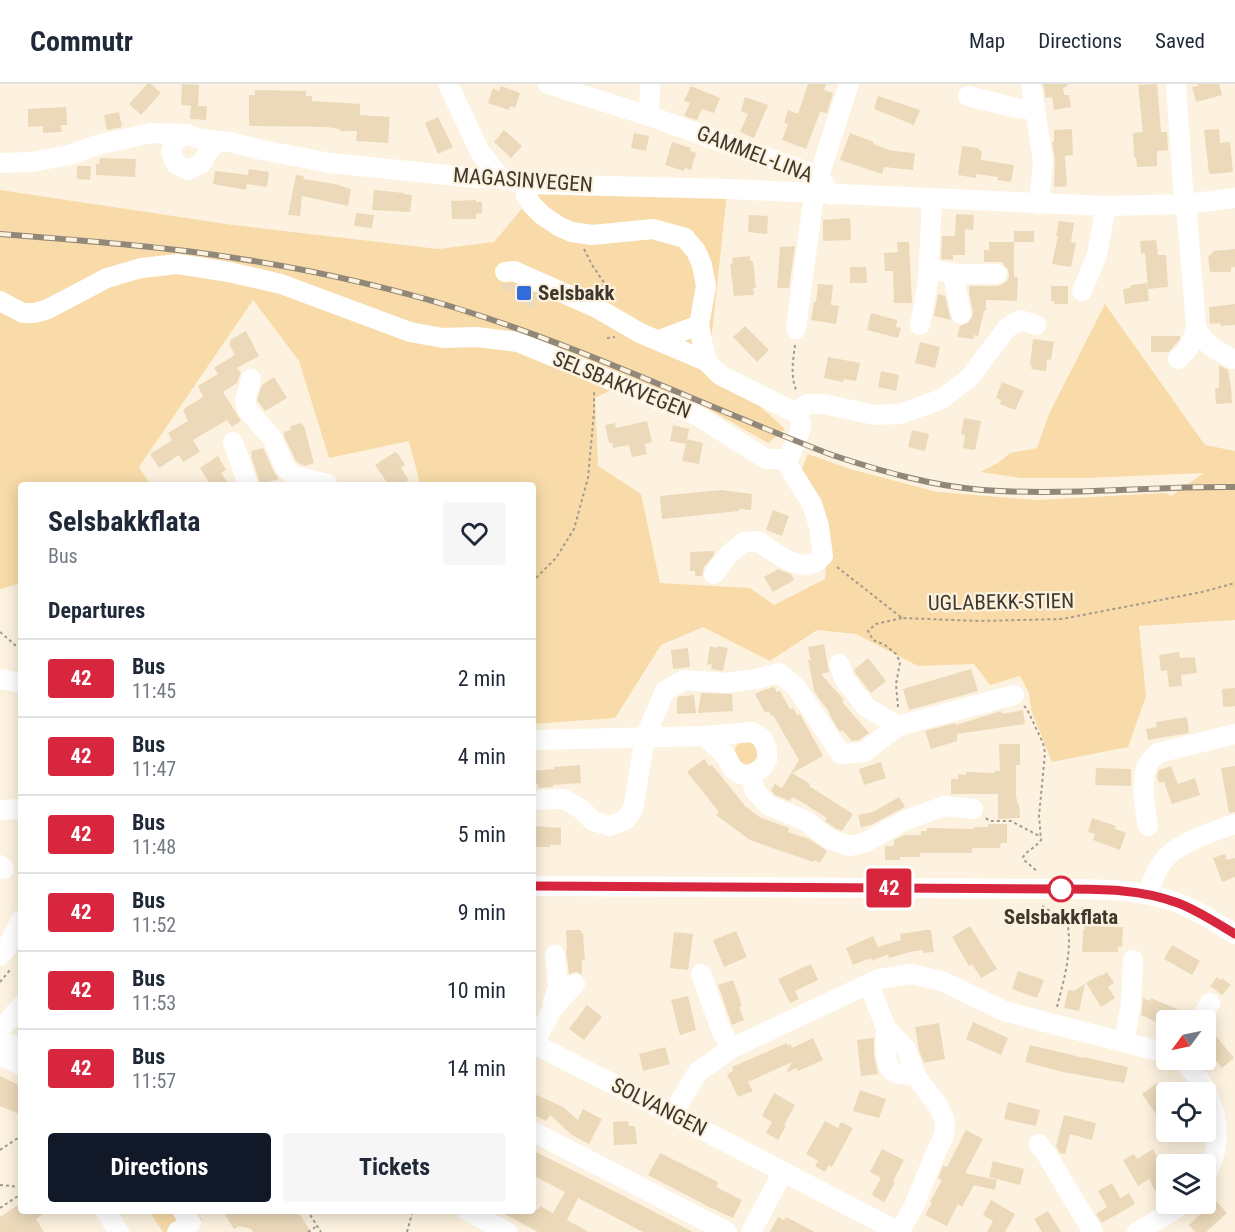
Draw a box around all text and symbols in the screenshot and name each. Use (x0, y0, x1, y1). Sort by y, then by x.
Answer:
text: Commutr (30, 25, 133, 58)
text: Map (969, 29, 1005, 53)
text: Directions (1038, 29, 1122, 53)
text: Saved (1155, 29, 1205, 53)
street label: GAMMEL-LINA (694, 121, 816, 187)
street label: MAGASINVEGEN (452, 163, 594, 197)
place label: Selsbakk (538, 281, 616, 305)
marker: Selsbakk (515, 284, 533, 302)
street label: SELSBAKKVEGEN (549, 346, 695, 424)
button: heart (443, 502, 506, 565)
text: Selsbakkflata (48, 505, 200, 538)
text: Bus (48, 544, 78, 568)
street label: UGLABEKK-STIEN (928, 589, 1074, 615)
text: Departures (48, 598, 145, 623)
text: Bus (132, 654, 165, 679)
text: 42 (70, 666, 92, 690)
text: 2 min (458, 666, 506, 691)
text: 11:45 (132, 679, 176, 703)
text: Bus (132, 732, 165, 757)
text: 42 (70, 744, 92, 768)
text: 4 min (458, 744, 506, 769)
text: 11:47 (132, 757, 176, 781)
text: Bus (132, 810, 165, 835)
text: 42 (70, 822, 92, 846)
text: 5 min (458, 822, 506, 847)
text: 11:48 (132, 835, 176, 859)
line badge: 42 (862, 868, 916, 908)
text: 42 (878, 876, 900, 900)
marker: Selsbakkflata (1048, 876, 1074, 902)
text: Bus (132, 888, 165, 913)
text: 42 (70, 900, 92, 924)
text: 9 min (458, 900, 506, 925)
place label: Selsbakkflata (1004, 905, 1118, 929)
text: 11:52 (132, 913, 176, 937)
text: Bus (132, 966, 165, 991)
text: 42 (70, 978, 92, 1002)
text: 10 min (447, 978, 506, 1003)
text: 11:53 (132, 991, 176, 1015)
north arrow (1156, 1010, 1216, 1070)
map controls (1156, 1010, 1216, 1214)
text: Bus (132, 1044, 165, 1069)
text: 42 (70, 1056, 92, 1080)
text: 14 min (447, 1056, 506, 1081)
text: 11:57 (132, 1069, 176, 1093)
street label: SOLVANGEN (607, 1073, 711, 1141)
button: locate (1156, 1082, 1216, 1142)
button: Directions (48, 1133, 271, 1202)
button: Tickets (283, 1133, 506, 1202)
button: layers (1156, 1154, 1216, 1214)

